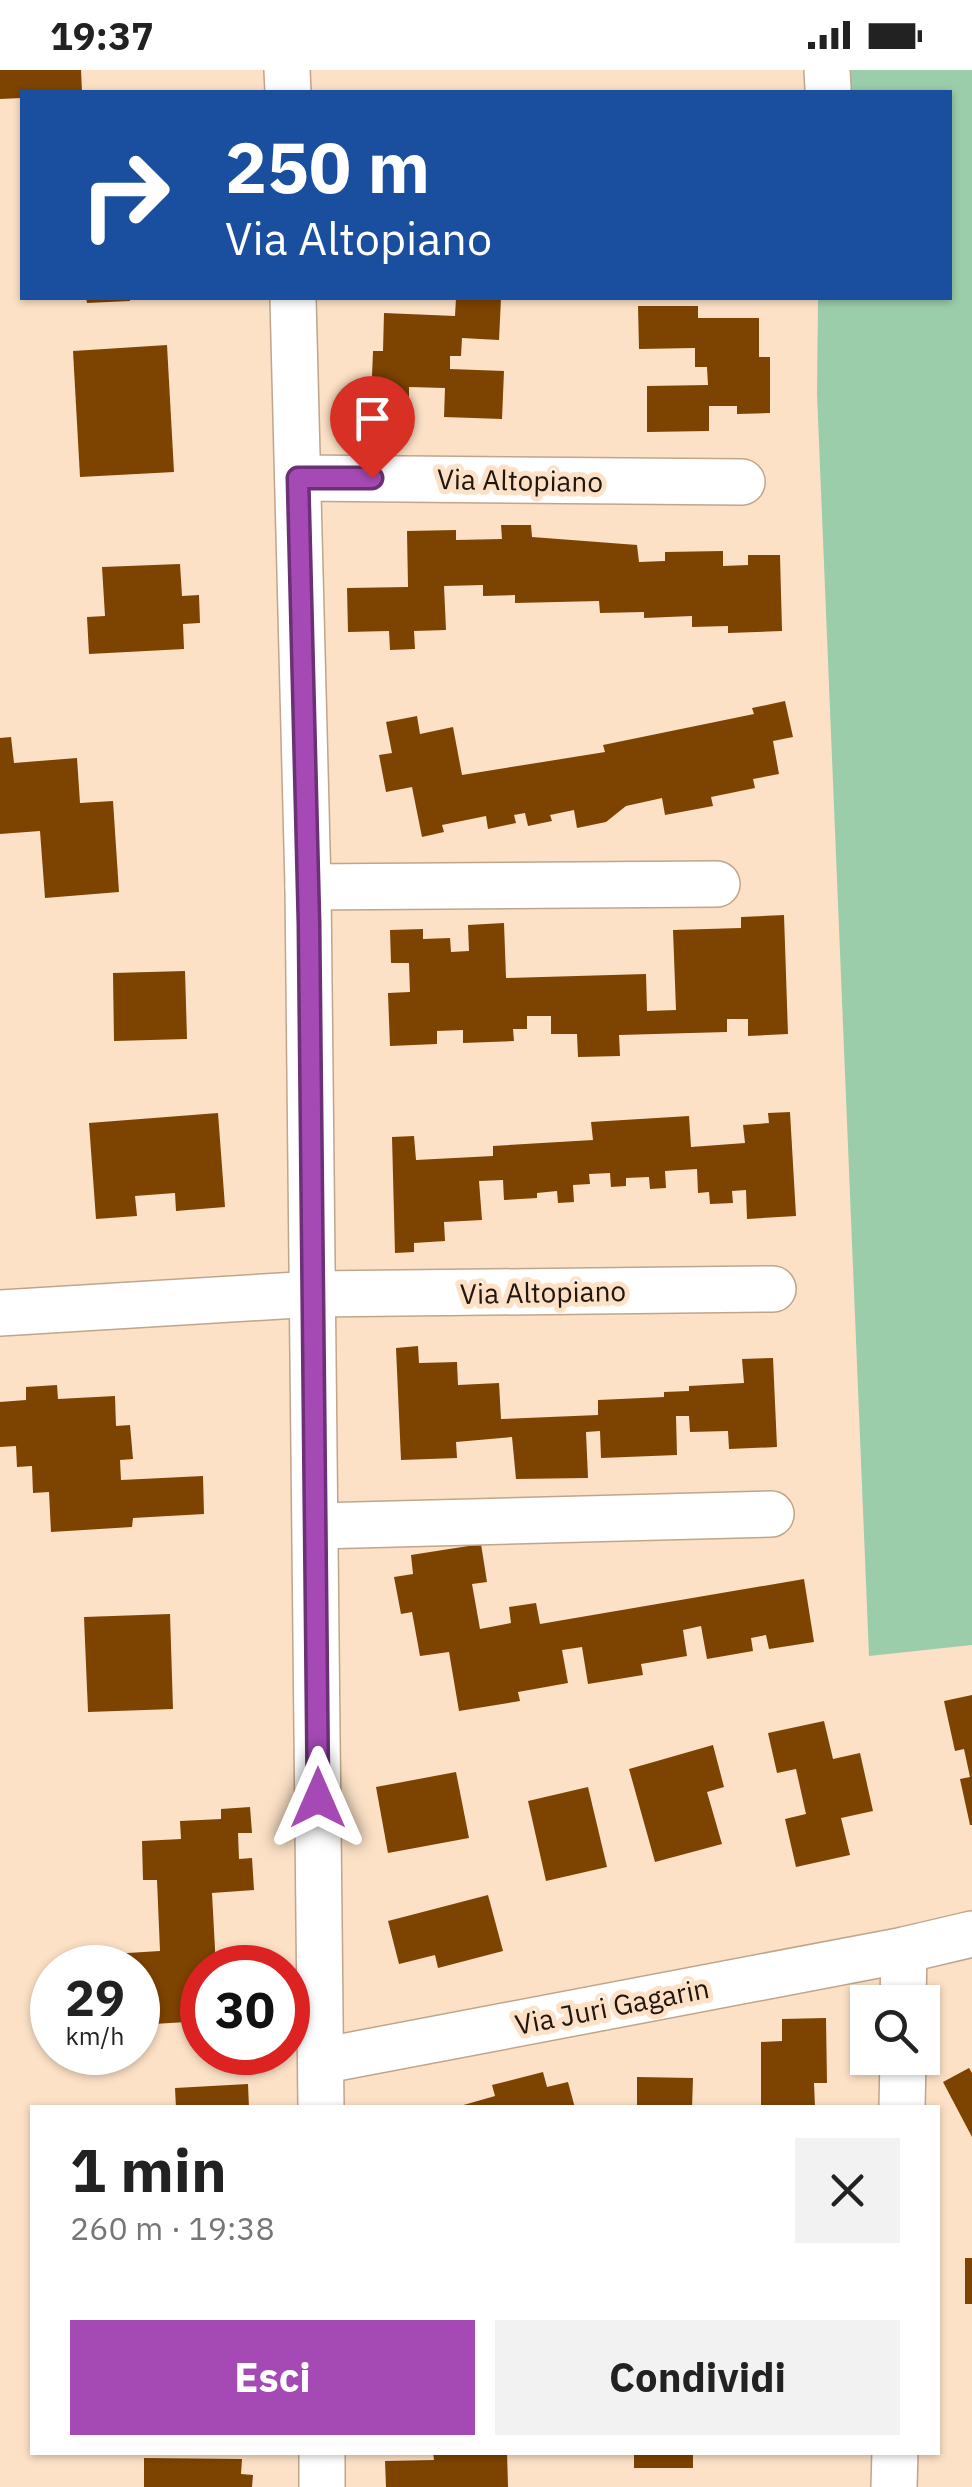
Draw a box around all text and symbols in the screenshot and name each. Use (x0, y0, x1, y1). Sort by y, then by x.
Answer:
text: 19:37 (50, 11, 154, 60)
text: 250 m (225, 121, 430, 212)
icon: right (60, 130, 190, 260)
text: Via Altopiano (225, 209, 492, 267)
pin (330, 376, 415, 479)
icon: arrive (345, 391, 400, 446)
street label: Via Altopiano (437, 460, 603, 500)
street label: Via Altopiano (460, 1272, 626, 1312)
position arrow (266, 1746, 370, 1850)
speed limit sign: 30 (180, 1945, 310, 2075)
text: 29 (65, 1965, 125, 2030)
street label: Via Juri Gagarin (512, 1969, 712, 2043)
map controls (850, 1985, 940, 2075)
button: search (850, 1985, 940, 2075)
text: km/h (66, 2019, 124, 2052)
text: 1 min (70, 2130, 227, 2209)
button: close (795, 2138, 900, 2243)
text: 260 m · 19:38 (70, 2207, 275, 2249)
button: Esci (70, 2320, 475, 2435)
button: Condividi (495, 2320, 900, 2435)

